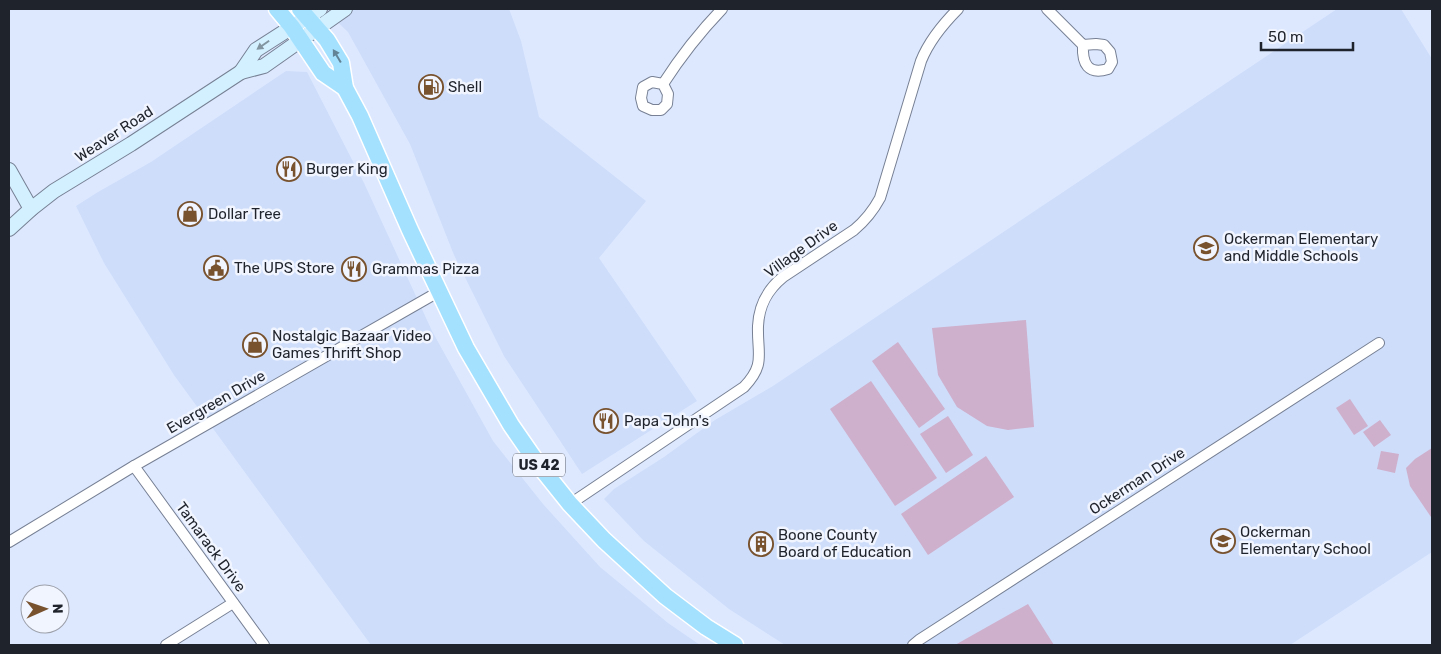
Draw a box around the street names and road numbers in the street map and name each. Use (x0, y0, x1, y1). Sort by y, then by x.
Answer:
street label: Weaver Road (72, 102, 156, 166)
street label: Village Drive (761, 216, 841, 282)
street label: Evergreen Drive (163, 366, 269, 438)
street label: Ockerman Drive (1086, 443, 1188, 519)
road number: US 42 (513, 454, 565, 476)
street label: Tamarack Drive (172, 499, 250, 595)

